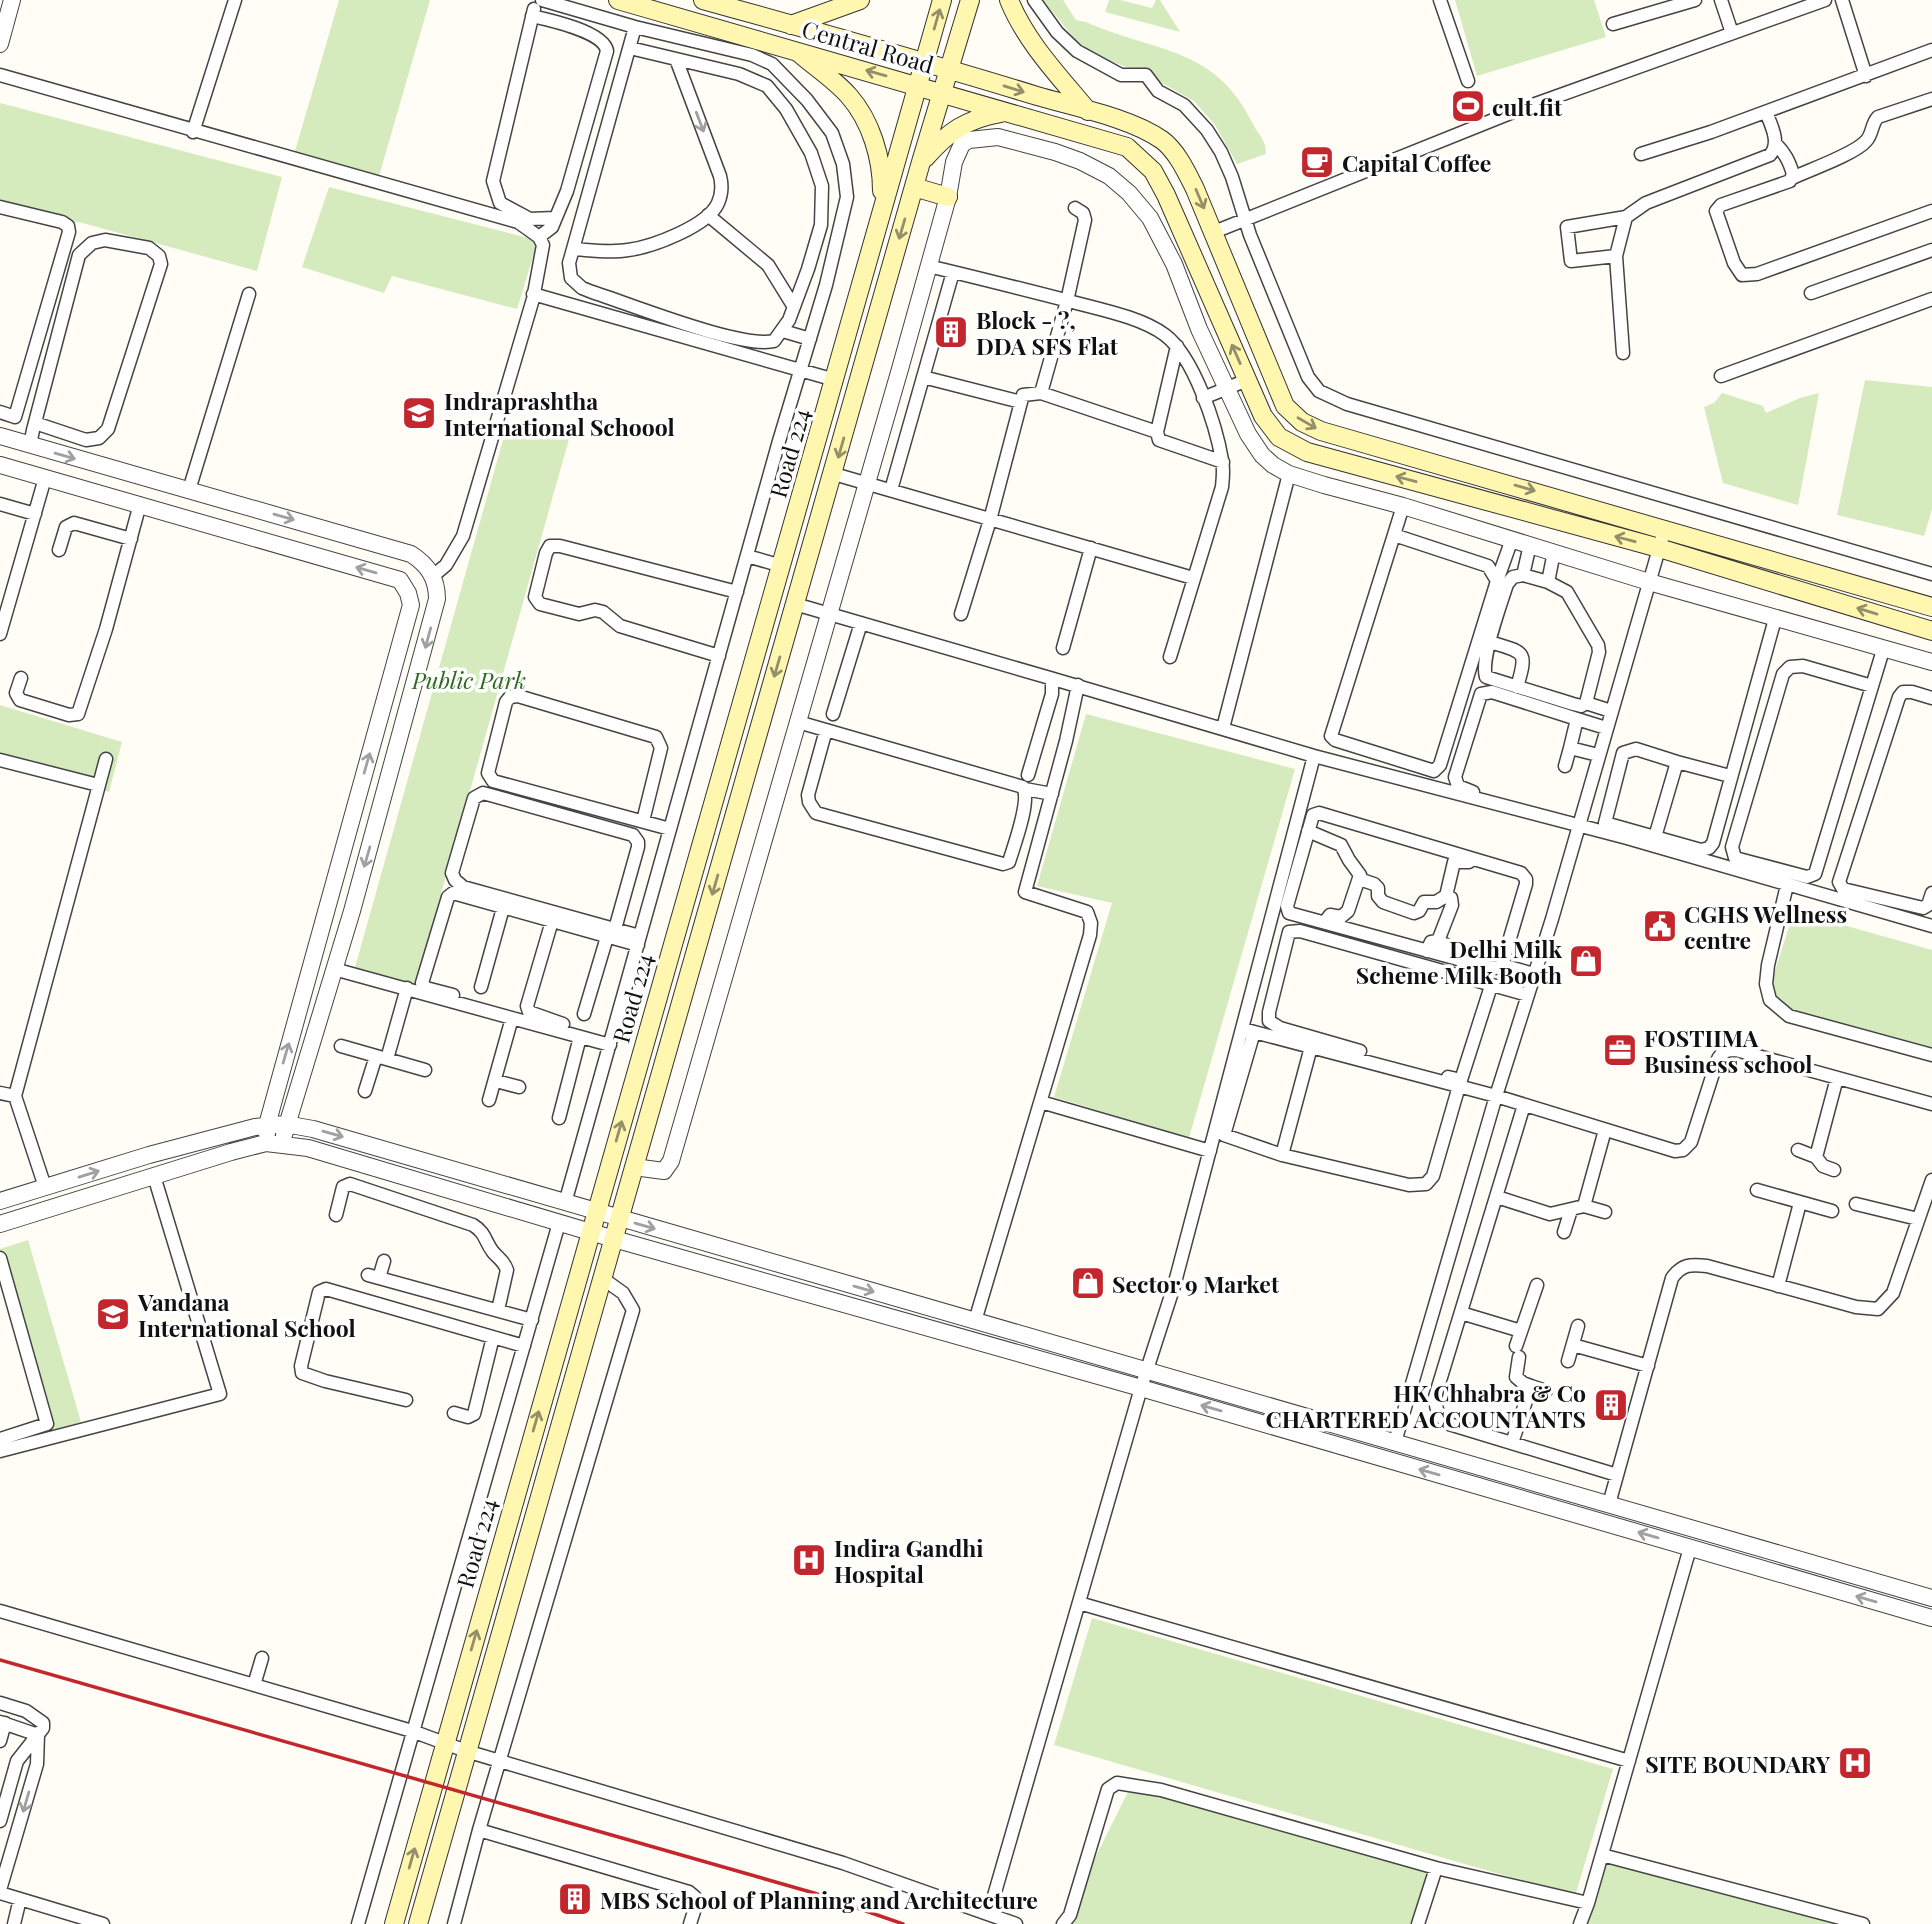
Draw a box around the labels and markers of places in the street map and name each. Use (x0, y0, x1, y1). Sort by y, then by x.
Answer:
sports icon: cult.fit (1449, 87, 1487, 125)
place label: cult.fit (1492, 91, 1563, 122)
cafe icon: Capital Coffee (1298, 143, 1336, 181)
place label: Capital Coffee (1342, 147, 1491, 178)
place label: Block - ?, DDA SFS Flat (976, 304, 1119, 361)
building icon: Block - ?, DDA SFS Flat (932, 313, 970, 351)
place label: Indraprashtha International Schoool (444, 385, 675, 442)
school or university icon: Indraprashtha International Schoool (400, 394, 438, 432)
place label: CGHS Wellness centre (1684, 898, 1847, 955)
public building icon: CGHS Wellness centre (1641, 907, 1679, 945)
place label: Delhi Milk Scheme Milk Booth (1356, 933, 1563, 990)
shop icon: Delhi Milk Scheme Milk Booth (1567, 942, 1605, 980)
place label: FOSTIIMA Business school (1644, 1022, 1813, 1079)
office icon: FOSTIIMA Business school (1601, 1031, 1639, 1069)
shop icon: Sector 9 Market (1069, 1264, 1107, 1302)
place label: Sector 9 Market (1112, 1268, 1280, 1299)
place label: Vandana International School (137, 1286, 356, 1343)
school or university icon: Vandana International School (94, 1295, 132, 1333)
place label: HK Chhabra & Co CHARTERED ACCOUNTANTS (1265, 1377, 1586, 1434)
building icon: HK Chhabra & Co CHARTERED ACCOUNTANTS (1592, 1386, 1630, 1424)
place label: Indira Gandhi Hospital (834, 1532, 984, 1589)
hospital icon: Indira Gandhi Hospital (790, 1541, 828, 1579)
hospital icon: SITE BOUNDARY (1836, 1744, 1874, 1782)
place label: SITE BOUNDARY (1645, 1748, 1831, 1779)
building icon: MBS School of Planning and Architecture (556, 1880, 594, 1918)
place label: MBS School of Planning and Architecture (600, 1884, 1038, 1915)

